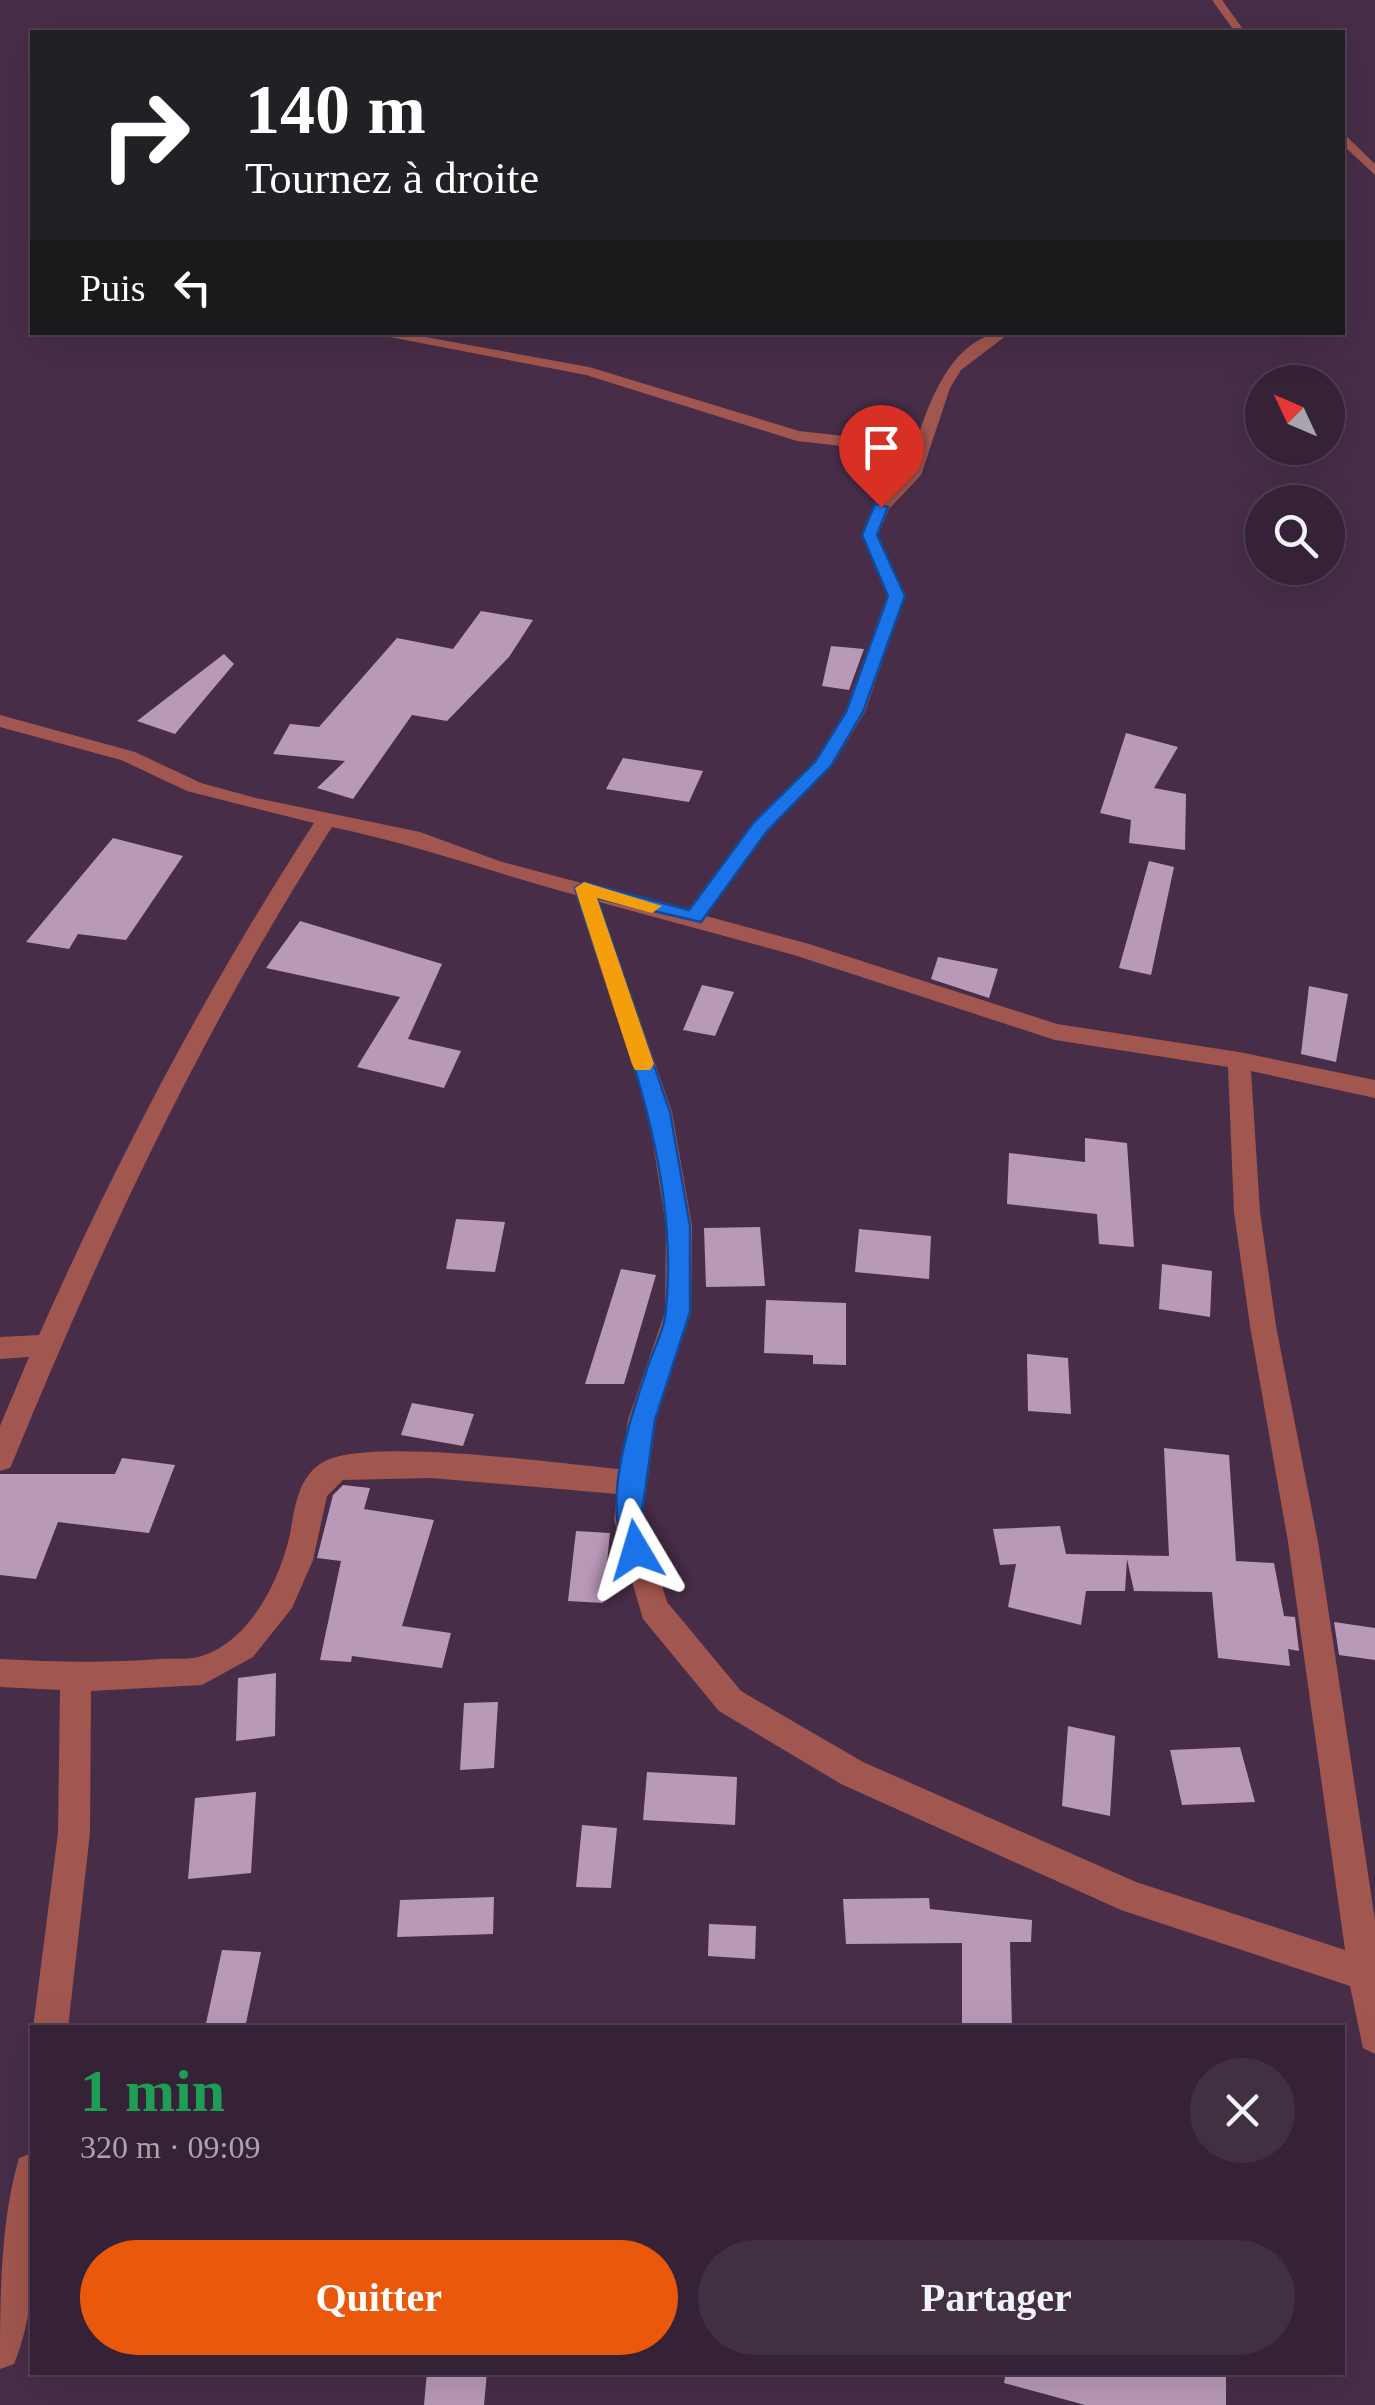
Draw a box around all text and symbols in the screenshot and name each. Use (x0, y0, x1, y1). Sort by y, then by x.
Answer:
icon: right (80, 70, 210, 200)
text: 140 m (245, 71, 426, 148)
text: Tournez à droite (245, 153, 539, 203)
icon: left (165, 260, 220, 315)
text: Puis (80, 267, 145, 309)
north arrow (1245, 365, 1345, 465)
map controls (1245, 365, 1345, 585)
pin (839, 405, 924, 508)
icon: arrive (854, 420, 909, 475)
button: search (1245, 485, 1345, 585)
position arrow (584, 1498, 688, 1602)
text: 1 min (80, 2058, 225, 2124)
button: close (1190, 2058, 1295, 2163)
text: 320 m · 09:09 (80, 2129, 260, 2165)
button: Quitter (80, 2240, 678, 2355)
button: Partager (698, 2240, 1295, 2355)

